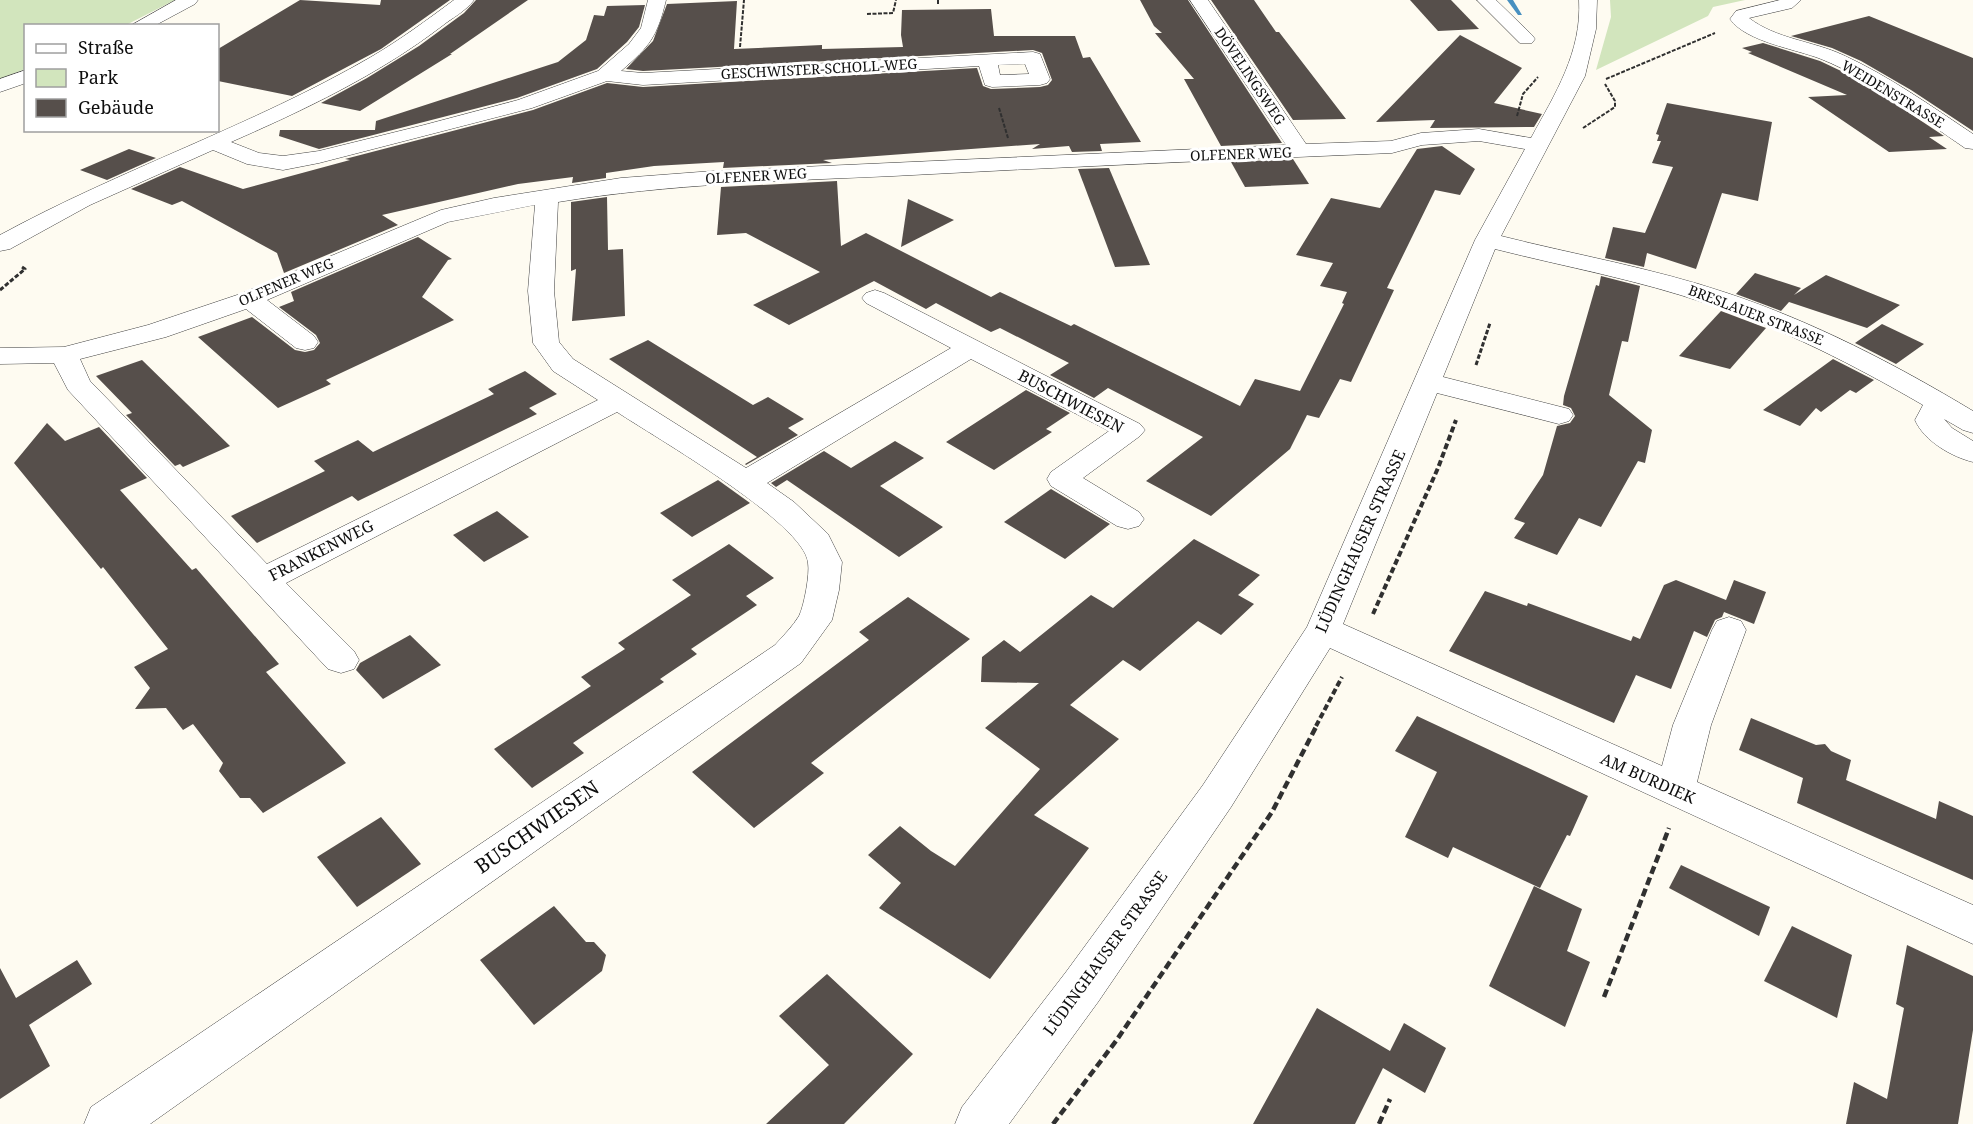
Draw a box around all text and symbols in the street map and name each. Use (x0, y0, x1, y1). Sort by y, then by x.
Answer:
street label: DÖVELINGSWEG (1211, 23, 1290, 128)
legend (24, 24, 219, 132)
text: Straße (78, 35, 134, 59)
street label: GESCHWISTER-SCHOLL-WEG (720, 54, 918, 83)
street label: WEIDENSTRASSE (1838, 55, 1949, 132)
text: Park (78, 65, 118, 89)
text: Gebäude (78, 95, 154, 119)
street label: OLFENER WEG (1190, 142, 1292, 165)
street label: OLFENER WEG (705, 163, 807, 188)
street label: OLFENER WEG (235, 253, 336, 310)
street label: BRESLAUER STRASSE (1686, 280, 1827, 349)
street label: BUSCHWIESEN (1014, 364, 1128, 438)
street label: LÜDINGHAUSER STRASSE (1310, 446, 1410, 636)
street label: FRANKENWEG (265, 514, 378, 586)
street label: AM BURDIEK (1597, 747, 1700, 809)
street label: BUSCHWIESEN (469, 774, 604, 879)
street label: LÜDINGHAUSER STRASSE (1038, 866, 1172, 1040)

